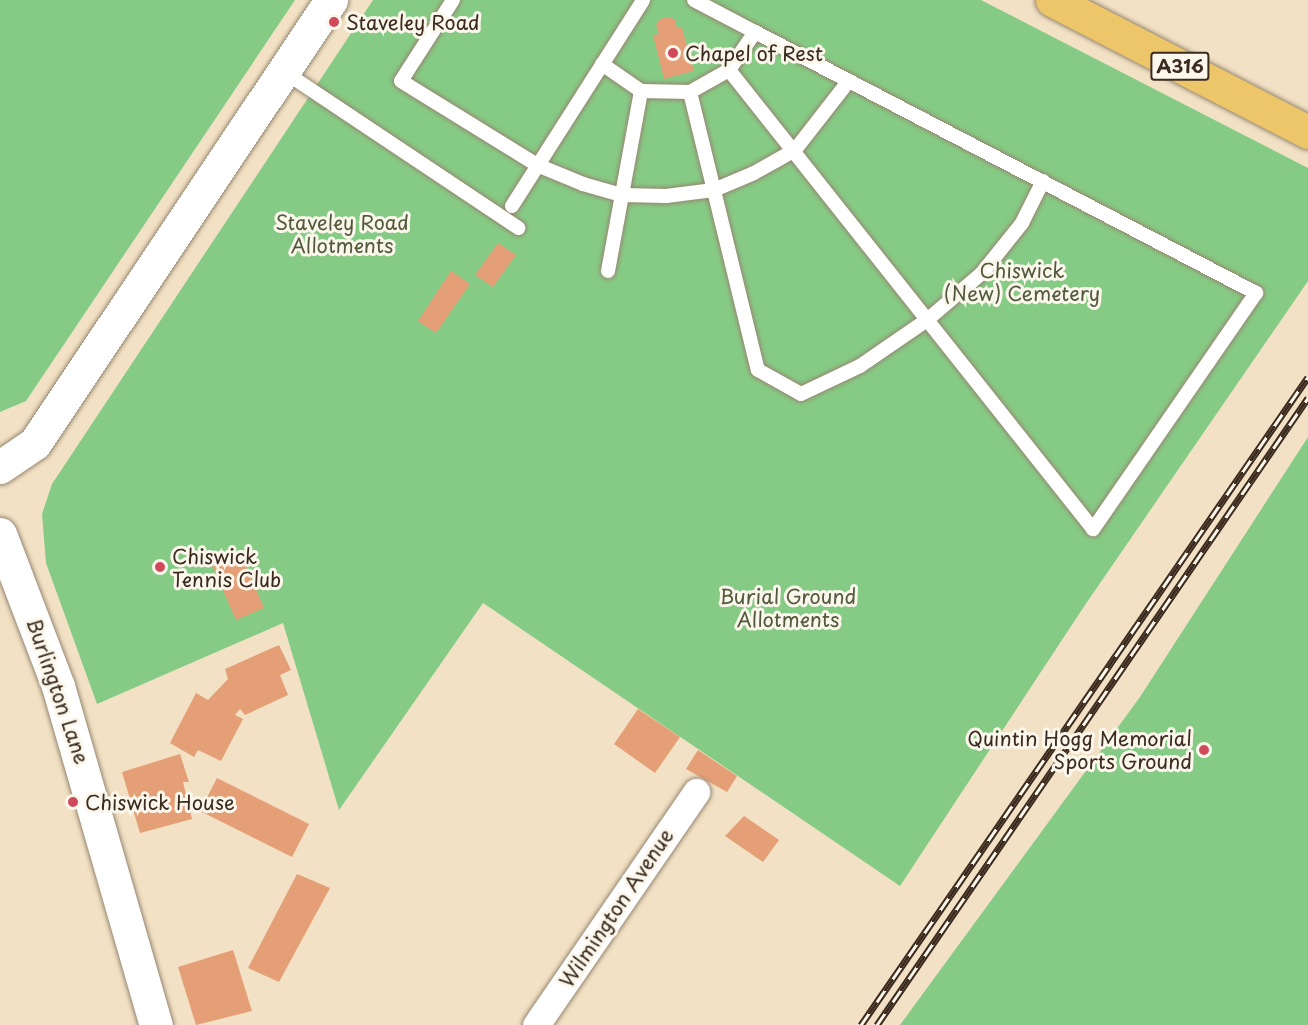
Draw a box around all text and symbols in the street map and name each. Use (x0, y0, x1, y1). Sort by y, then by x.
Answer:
place label: Staveley Road (346, 10, 482, 34)
marker: Staveley Road (327, 15, 341, 29)
place label: Chapel of Rest (685, 41, 824, 65)
marker: Chapel of Rest (666, 46, 680, 60)
road number: A316 (1150, 51, 1210, 81)
park label: Staveley Road Allotments (274, 210, 410, 257)
park label: Chiswick (New) Cemetery (943, 259, 1101, 306)
place label: Chiswick Tennis Club (172, 544, 280, 591)
marker: Chiswick Tennis Club (153, 560, 167, 574)
park label: Burial Ground Allotments (719, 584, 857, 631)
street label: Burlington Lane (22, 614, 94, 768)
place label: Quintin Hogg Memorial Sports Ground (967, 726, 1192, 773)
marker: Quintin Hogg Memorial Sports Ground (1197, 743, 1211, 757)
place label: Chiswick House (85, 790, 235, 814)
marker: Chiswick House (66, 795, 80, 809)
street label: Wilmington Avenue (555, 825, 677, 991)

